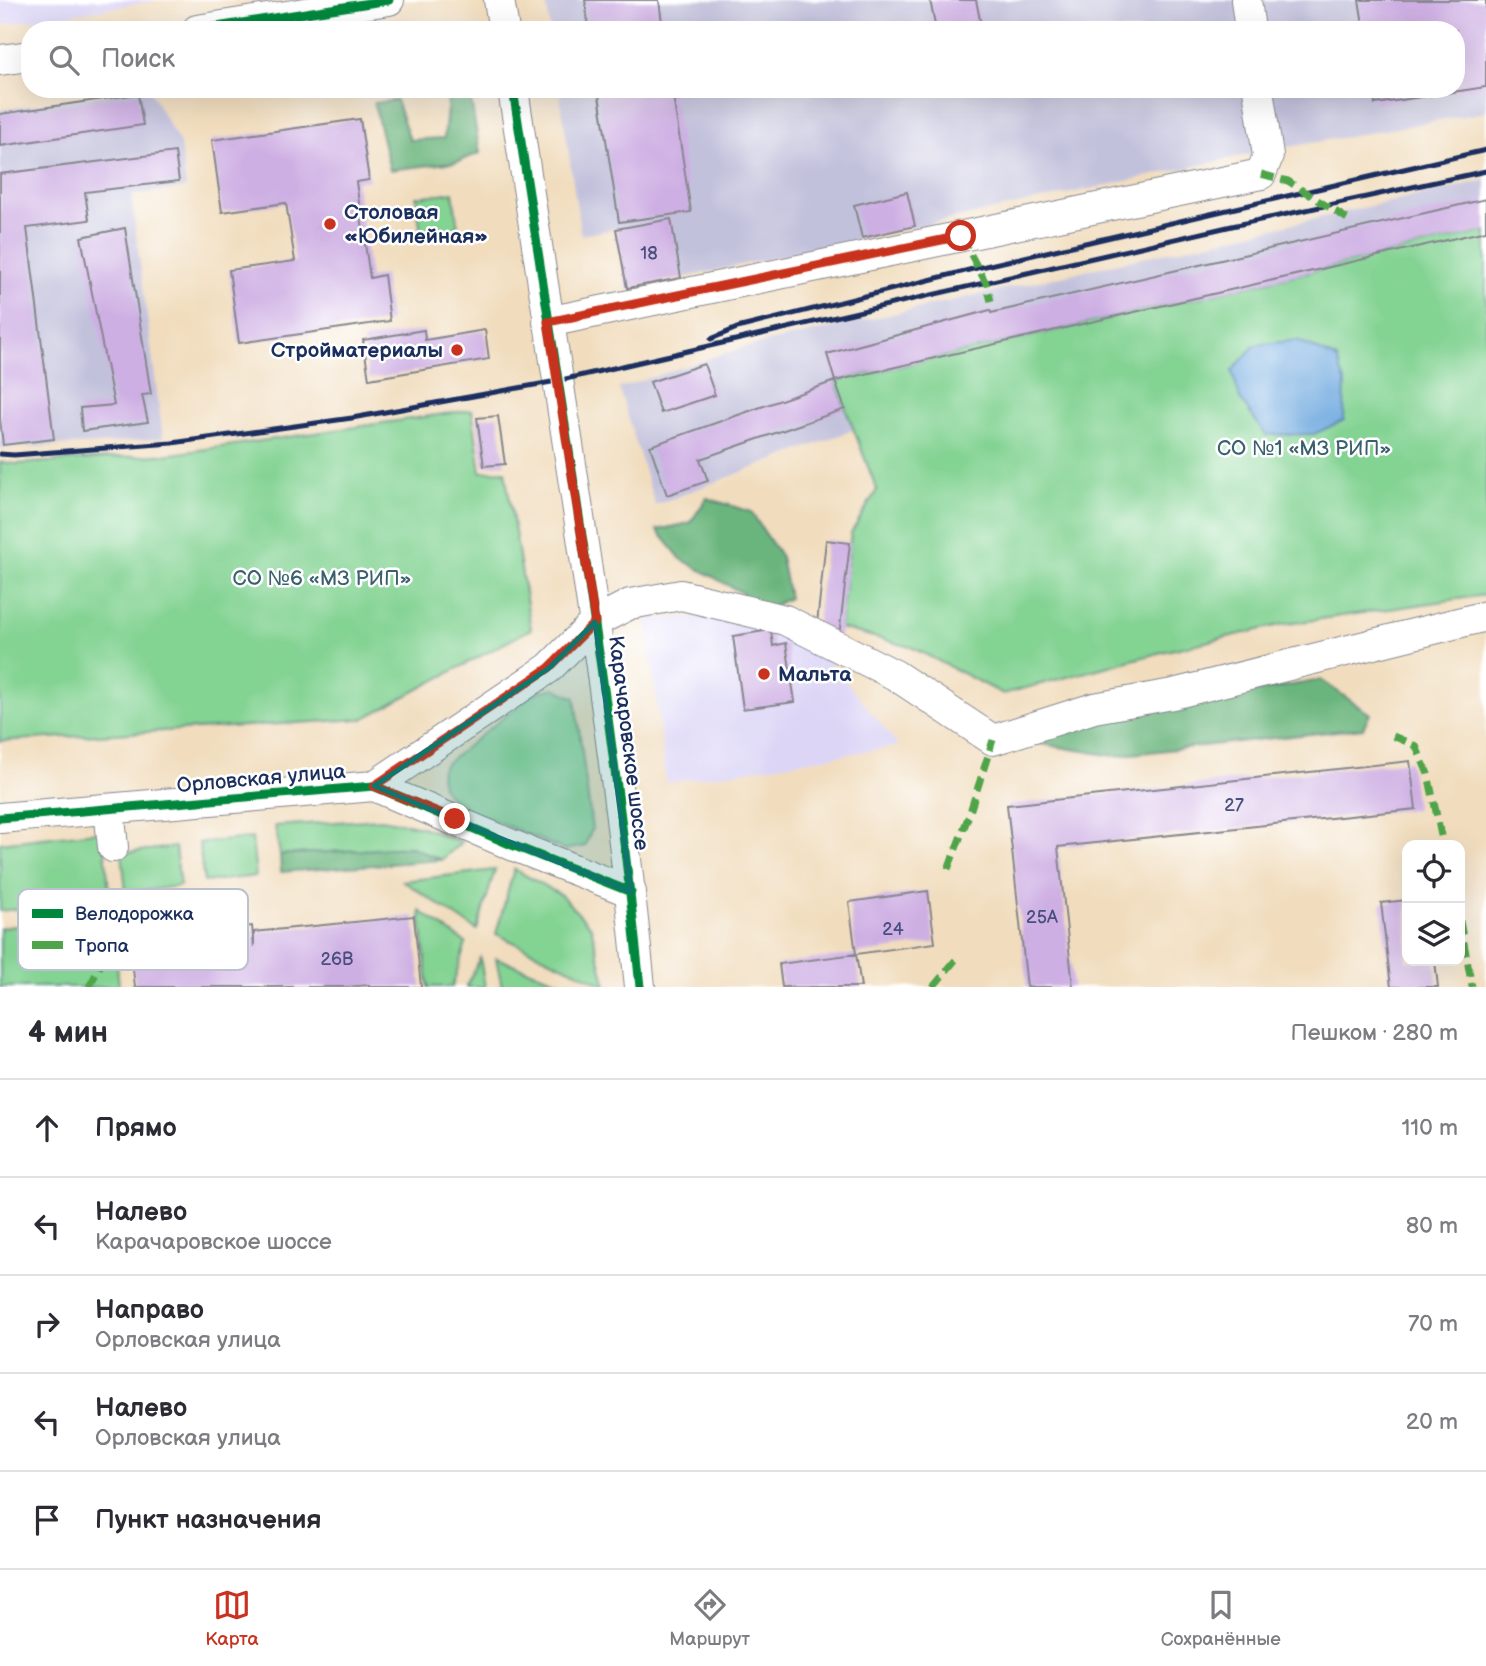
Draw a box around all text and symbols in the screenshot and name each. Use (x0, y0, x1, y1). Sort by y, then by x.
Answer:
search box (21, 21, 1465, 98)
icon: search (45, 41, 83, 79)
text: Поиск (101, 44, 175, 75)
place label: Столовая «Юбилейная» (344, 200, 488, 249)
marker: Столовая «Юбилейная» (322, 216, 338, 232)
route start (945, 220, 976, 251)
house number: 18 (640, 243, 658, 264)
place label: Стройматериалы (271, 338, 443, 363)
marker: Стройматериалы (449, 342, 465, 358)
park label: СО №1 «МЗ РИП» (1217, 436, 1391, 461)
park label: СО №6 «МЗ РИП» (233, 566, 411, 591)
street label: Карачаровское шоссе (603, 634, 654, 852)
place label: Мальта (778, 662, 852, 687)
marker: Мальта (756, 666, 772, 682)
street label: Орловская улица (175, 759, 347, 798)
house number: 27 (1224, 795, 1244, 816)
route end (439, 803, 470, 834)
map controls (1402, 840, 1465, 966)
button: locate (1402, 840, 1465, 903)
legend (18, 889, 248, 970)
text: Велодорожка (75, 903, 194, 926)
button: layers (1402, 903, 1465, 966)
house number: 25А (1026, 907, 1058, 928)
house number: 24 (882, 919, 904, 940)
text: Тропа (75, 935, 129, 958)
house number: 26В (320, 949, 354, 970)
text: 4 мин (28, 1015, 108, 1051)
text: Пешком · 280 m (1290, 1019, 1458, 1047)
icon: ahead (28, 1109, 66, 1147)
text: Прямо (95, 1113, 177, 1144)
text: 110 m (1401, 1114, 1458, 1142)
text: Налево (95, 1197, 187, 1228)
icon: left (28, 1207, 66, 1245)
text: 80 m (1406, 1212, 1458, 1240)
text: Карачаровское шоссе (95, 1228, 332, 1256)
text: Направо (95, 1295, 204, 1326)
icon: right (28, 1305, 66, 1343)
text: 70 m (1408, 1310, 1458, 1338)
text: Орловская улица (95, 1326, 281, 1354)
text: Налево (95, 1393, 187, 1424)
icon: left (28, 1403, 66, 1441)
text: 20 m (1406, 1408, 1458, 1436)
text: Орловская улица (95, 1424, 281, 1452)
icon: arrive (28, 1501, 66, 1539)
text: Пункт назначения (95, 1505, 321, 1536)
tab: Карта (205, 1586, 259, 1651)
tab: Маршрут (669, 1586, 750, 1651)
tab: Сохранённые (1161, 1586, 1281, 1651)

